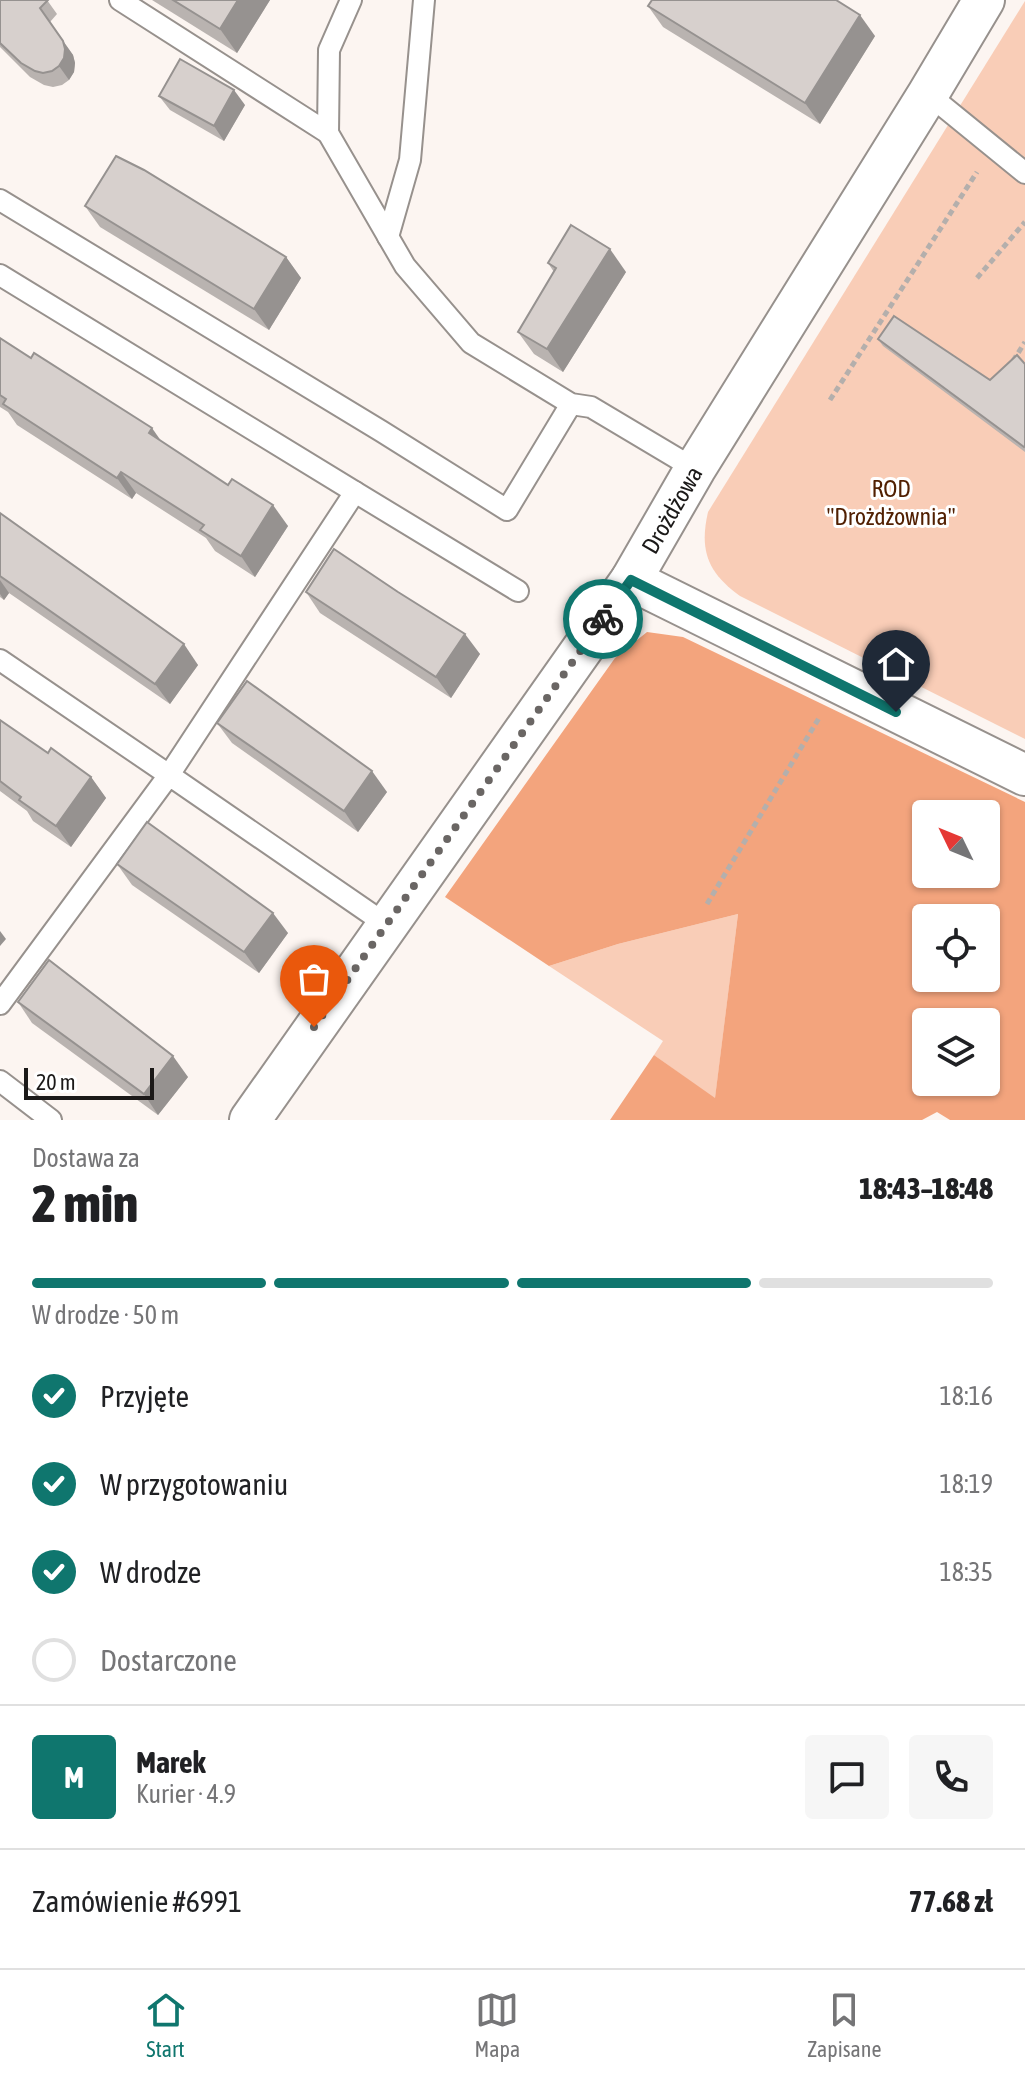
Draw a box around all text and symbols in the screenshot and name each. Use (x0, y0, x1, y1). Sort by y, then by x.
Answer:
street label: Drożdżowa (636, 461, 707, 558)
park label: ROD "Drożdżownia" (826, 475, 956, 530)
courier (563, 579, 643, 659)
icon: bike (581, 597, 625, 641)
pin (862, 630, 930, 712)
icon: home (874, 642, 918, 686)
north arrow (912, 800, 1000, 888)
map controls (912, 800, 1000, 1096)
button: locate (912, 904, 1000, 992)
pin (280, 945, 348, 1027)
icon: bag (292, 957, 336, 1001)
button: layers (912, 1008, 1000, 1096)
scale bar (24, 1064, 154, 1100)
text: 20 m (36, 1069, 76, 1095)
text: Dostawa za (32, 1143, 140, 1173)
text: 18:43–18:48 (859, 1171, 993, 1205)
text: 2 min (32, 1173, 138, 1233)
text: W drodze · 50 m (32, 1300, 179, 1330)
icon: check (32, 1374, 76, 1418)
text: Przyjęte (100, 1379, 189, 1413)
text: 18:16 (939, 1381, 993, 1411)
icon: check (32, 1462, 76, 1506)
text: W przygotowaniu (100, 1467, 288, 1501)
text: 18:19 (939, 1469, 993, 1499)
icon: check (32, 1550, 76, 1594)
text: W drodze (100, 1555, 201, 1589)
text: 18:35 (939, 1557, 993, 1587)
text: Dostarczone (100, 1643, 237, 1677)
button: chat (805, 1735, 889, 1819)
button: phone (909, 1735, 993, 1819)
text: Marek (136, 1745, 206, 1779)
text: M (64, 1760, 84, 1794)
text: Kurier · 4.9 (136, 1779, 236, 1809)
text: Zamówienie #6991 (32, 1884, 242, 1918)
text: 77.68 zł (908, 1884, 993, 1918)
tab: Start (144, 1988, 188, 2062)
tab: Mapa (475, 1988, 520, 2062)
tab: Zapisane (807, 1988, 881, 2062)

